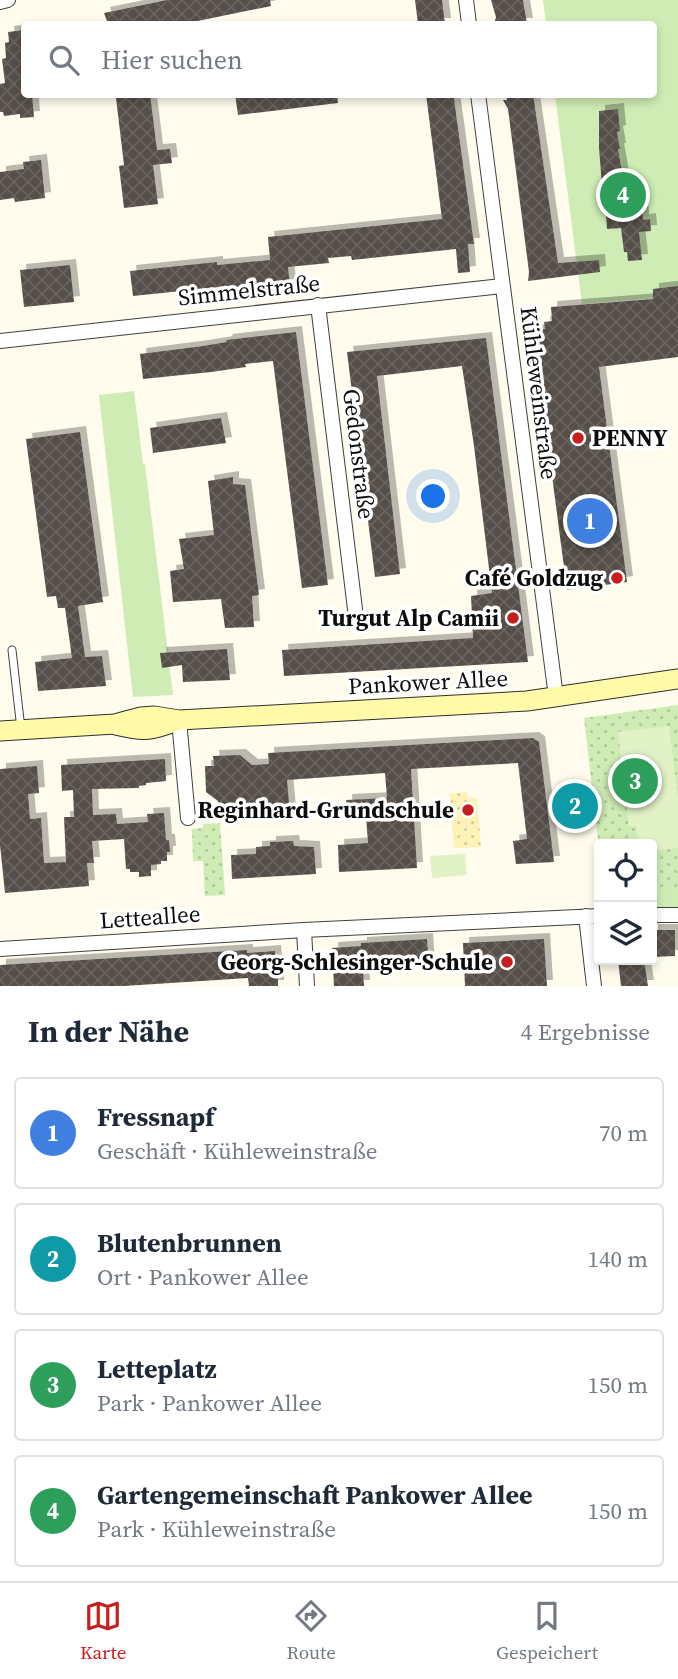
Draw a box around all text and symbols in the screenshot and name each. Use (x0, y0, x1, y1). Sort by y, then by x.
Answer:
search box (21, 21, 657, 98)
icon: search (45, 41, 83, 79)
text: Hier suchen (101, 42, 243, 78)
pin: 4 (600, 169, 646, 221)
street label: Simmelstraße (177, 267, 321, 313)
street label: Kühleweinstraße (513, 305, 565, 481)
street label: Gedonstraße (335, 387, 383, 521)
place label: PENNY (592, 422, 668, 454)
marker: PENNY (570, 430, 586, 446)
your location (416, 479, 450, 513)
pin: 1 (567, 495, 613, 547)
place label: Café Goldzug (465, 562, 604, 594)
marker: Café Goldzug (609, 570, 625, 586)
place label: Turgut Alp Camii (318, 602, 499, 634)
marker: Turgut Alp Camii (505, 610, 521, 626)
street label: Pankower Allee (347, 662, 509, 702)
pin: 3 (612, 755, 658, 807)
pin: 2 (552, 780, 598, 832)
place label: Reginhard-Grundschule (198, 794, 454, 826)
marker: Reginhard-Grundschule (460, 802, 476, 818)
map controls (594, 839, 657, 965)
button: locate (594, 839, 657, 902)
street label: Letteallee (99, 898, 201, 936)
button: layers (594, 902, 657, 965)
place label: Georg-Schlesinger-Schule (220, 946, 493, 978)
marker: Georg-Schlesinger-Schule (499, 954, 515, 970)
text: In der Nähe (28, 1011, 189, 1052)
text: 4 Ergebnisse (521, 1016, 650, 1048)
text: Fressnapf (97, 1099, 214, 1135)
text: 1 (47, 1117, 59, 1149)
text: 70 m (599, 1117, 648, 1149)
text: Geschäft · Kühleweinstraße (97, 1135, 377, 1167)
text: Blutenbrunnen (97, 1225, 282, 1261)
text: 2 (47, 1243, 59, 1275)
text: 140 m (587, 1243, 648, 1275)
text: Ort · Pankower Allee (97, 1261, 309, 1293)
text: Letteplatz (97, 1351, 217, 1387)
text: 3 (47, 1369, 59, 1401)
text: 150 m (587, 1369, 648, 1401)
text: Park · Pankower Allee (97, 1387, 322, 1419)
text: Gartengemeinschaft Pankower Allee (97, 1477, 533, 1513)
text: 4 (47, 1495, 59, 1527)
text: 150 m (587, 1495, 648, 1527)
text: Park · Kühleweinstraße (97, 1513, 336, 1545)
tab: Karte (80, 1597, 126, 1665)
tab: Route (287, 1597, 336, 1665)
tab: Gespeichert (496, 1597, 598, 1665)

